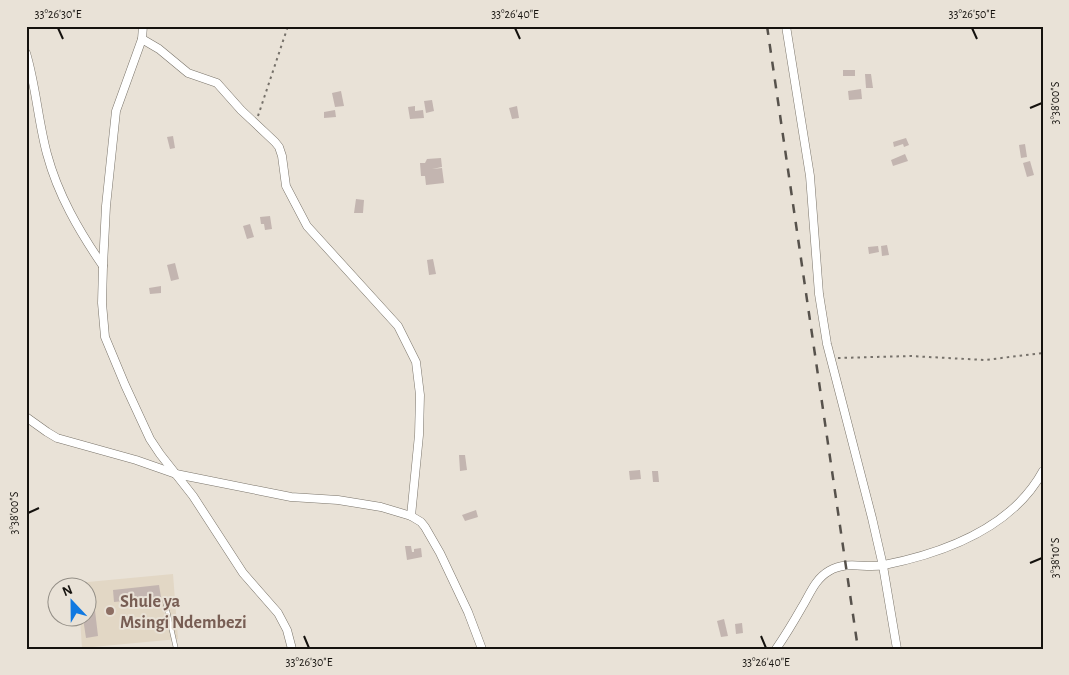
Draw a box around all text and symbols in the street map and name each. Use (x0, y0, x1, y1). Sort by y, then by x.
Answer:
text: 33°26'30"E (35, 8, 82, 20)
text: 33°26'40"E (491, 8, 539, 20)
text: 33°26'50"E (949, 8, 996, 20)
text: 3°38'00"S (1049, 81, 1061, 124)
text: 3°38'00"S (8, 491, 20, 534)
text: 3°38'10"S (1049, 537, 1061, 578)
north arrow (48, 578, 98, 628)
text: N (60, 583, 75, 599)
place label: Shule ya Msingi Ndembezi (120, 593, 247, 632)
marker: Shule ya Msingi Ndembezi (104, 605, 116, 617)
text: 33°26'30"E (286, 656, 333, 668)
text: 33°26'40"E (742, 656, 790, 668)

